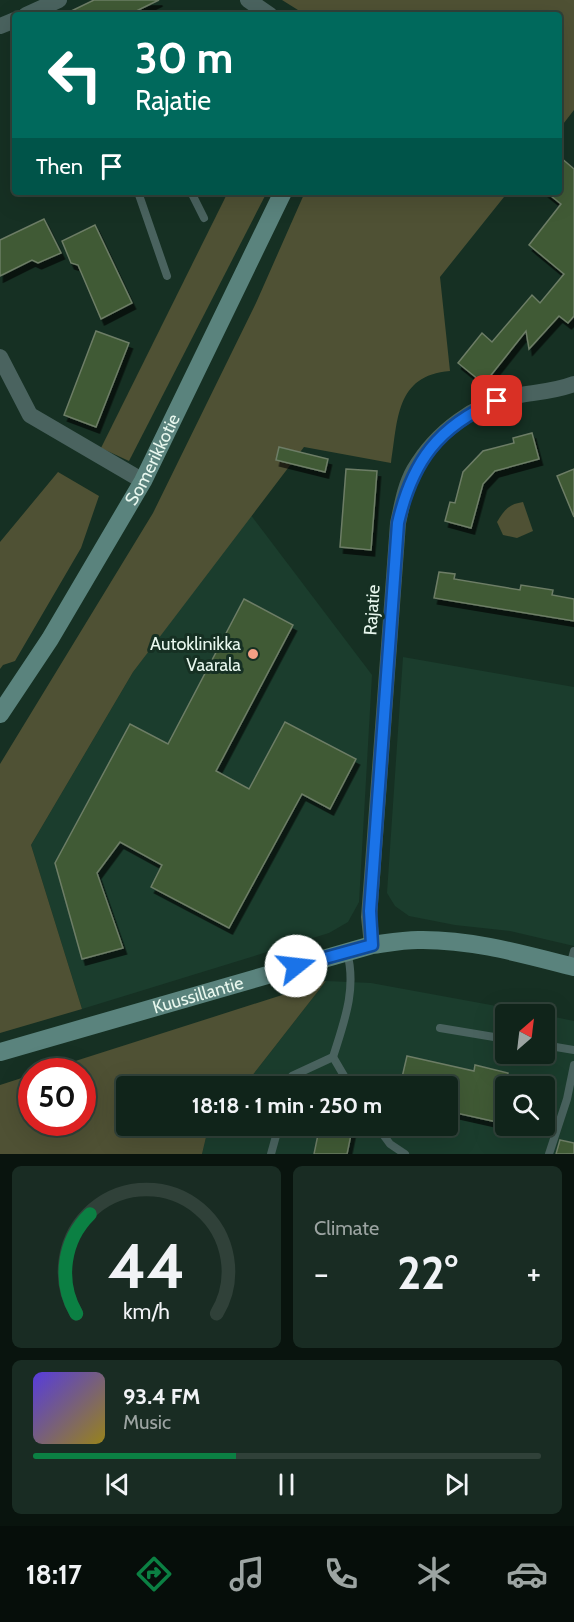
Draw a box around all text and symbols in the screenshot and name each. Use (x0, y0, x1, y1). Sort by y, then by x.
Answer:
text: 30 m (135, 32, 233, 84)
icon: left (36, 36, 114, 114)
text: Rajatie (135, 84, 211, 117)
icon: arrive (95, 150, 128, 183)
text: Then (36, 153, 83, 180)
pin (471, 375, 522, 426)
icon: arrive (480, 384, 513, 417)
street label: Somerikkotie (120, 410, 185, 509)
street label: Rajatie (359, 584, 385, 636)
place label: Autoklinikka Vaarala (150, 633, 241, 676)
marker: Autoklinikka Vaarala (246, 647, 260, 661)
position arrow (264, 934, 328, 998)
street label: Kuussillantie (150, 972, 246, 1019)
north arrow (495, 1004, 555, 1064)
map controls (495, 1004, 555, 1136)
speed limit sign: 50 (18, 1058, 96, 1136)
button: search (495, 1076, 555, 1136)
text: 18:18 · 1 min · 250 m (192, 1092, 382, 1119)
text: Climate (314, 1216, 379, 1240)
text: 44 (108, 1228, 185, 1304)
text: 22° (397, 1246, 458, 1300)
text: − (314, 1253, 329, 1293)
text: + (526, 1253, 541, 1293)
text: km/h (123, 1298, 170, 1324)
text: 93.4 FM (123, 1383, 200, 1410)
text: Music (123, 1410, 171, 1434)
icon: previous (101, 1468, 134, 1501)
icon: pause (270, 1468, 303, 1501)
icon: next (440, 1468, 473, 1501)
icon: directions (133, 1553, 175, 1595)
icon: music (226, 1553, 268, 1595)
icon: phone (320, 1553, 362, 1595)
icon: climate (413, 1553, 455, 1595)
icon: car (506, 1553, 548, 1595)
text: 18:17 (26, 1558, 82, 1591)

